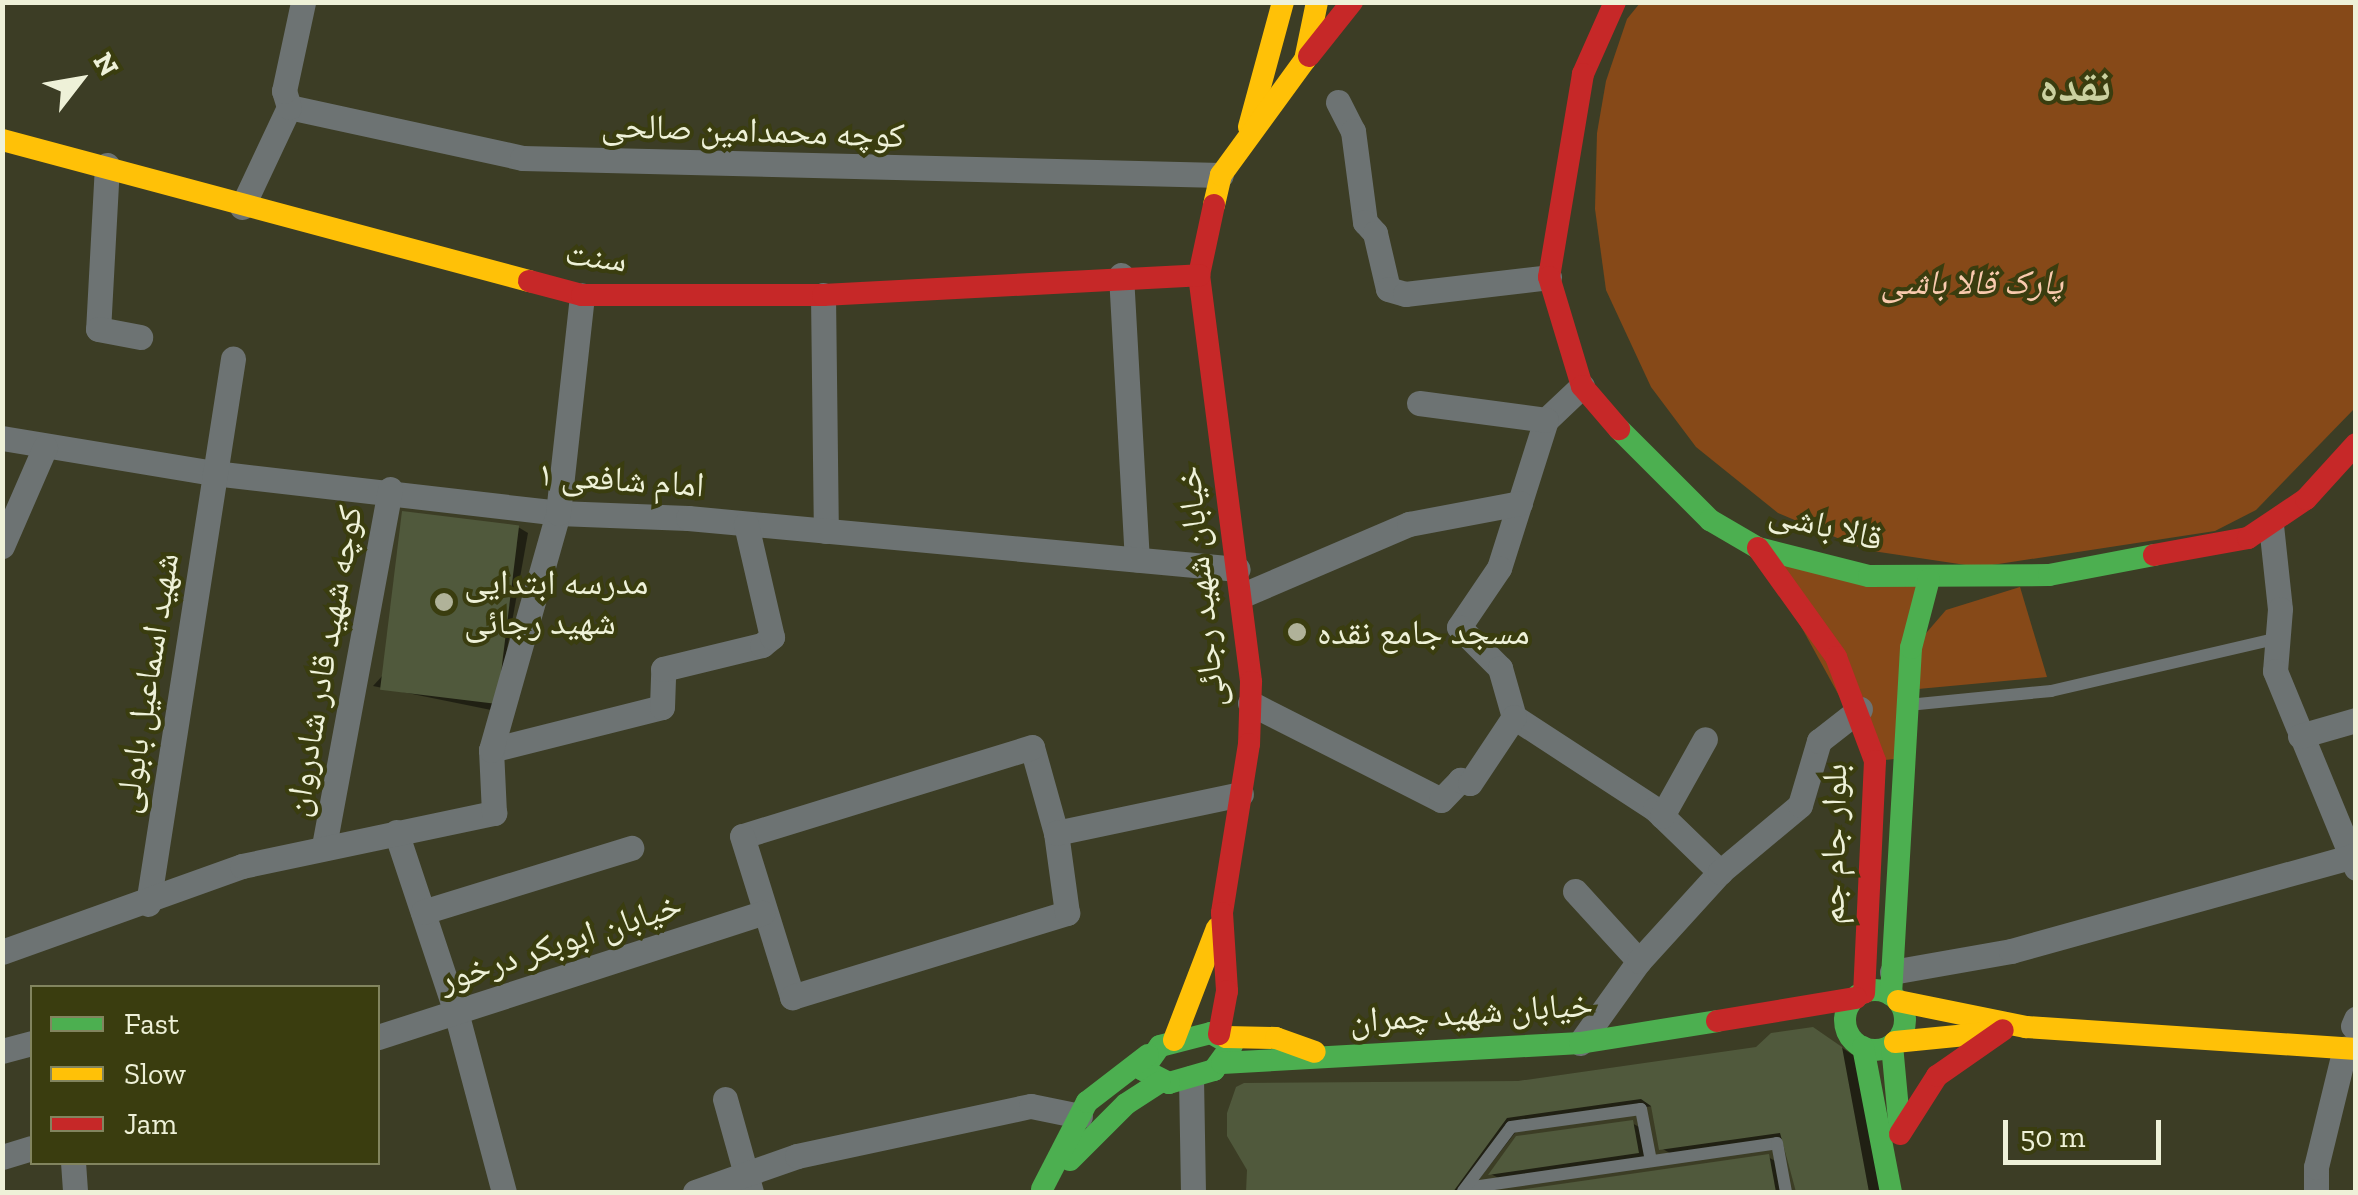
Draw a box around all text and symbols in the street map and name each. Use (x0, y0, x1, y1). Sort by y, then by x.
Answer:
north arrow (30, 30, 130, 130)
text: N (87, 47, 126, 82)
district label: نقده (2039, 60, 2111, 114)
street label: کوچه محمدامین صالحی (601, 104, 905, 156)
street label: سنت (563, 231, 629, 281)
park label: پارک قالا باشی (1881, 261, 2063, 303)
street label: امام شافعی ۱ (536, 452, 706, 506)
street label: خیابان شهید رجائی (1166, 464, 1234, 710)
street label: قالا باشی (1765, 491, 1887, 559)
street label: کوچه شهید قادر شادروان (275, 502, 371, 820)
street label: شهید اسماعیل بابولی (105, 550, 187, 816)
place label: مدرسه ابتدایی شهید رجائی (464, 561, 648, 643)
marker: مدرسه ابتدایی شهید رجائی (433, 591, 455, 613)
place label: مسجد جامع نقده (1317, 611, 1530, 653)
marker: مسجد جامع نقده (1286, 621, 1308, 643)
street label: بلوار جام جم (1811, 763, 1855, 925)
street label: خیابان ابوبکر درخور (433, 883, 687, 1001)
street label: خیابان شهید چمران (1348, 983, 1594, 1041)
legend (30, 985, 380, 1165)
text: Fast (124, 1006, 179, 1042)
text: Slow (124, 1056, 186, 1092)
scale bar (2008, 1100, 2166, 1162)
text: Jam (124, 1106, 177, 1142)
text: 50 m (2020, 1119, 2085, 1155)

